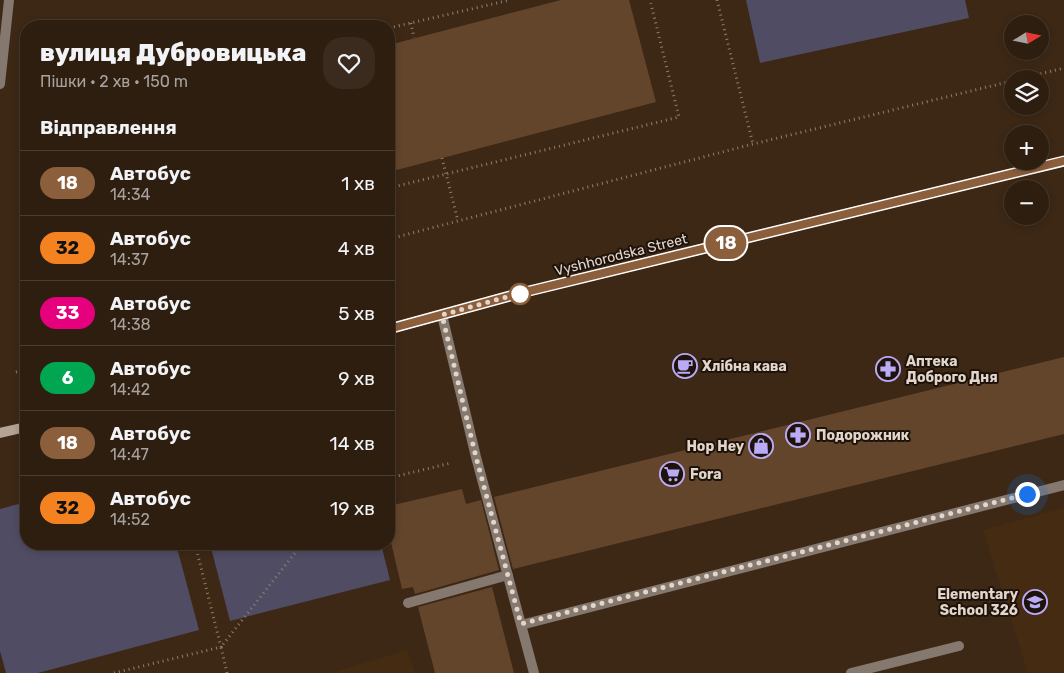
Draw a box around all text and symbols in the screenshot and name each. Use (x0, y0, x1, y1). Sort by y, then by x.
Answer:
north arrow (1004, 15, 1049, 60)
map controls (1004, 15, 1049, 225)
button: heart (323, 37, 375, 89)
text: вулиця Дубровицька (40, 39, 306, 67)
button: layers (1004, 70, 1049, 115)
text: Пішки · 2 хв · 150 m (40, 72, 188, 91)
text: Відправлення (40, 116, 177, 139)
button: + (1004, 125, 1049, 170)
text: Автобус (110, 162, 191, 185)
text: 18 (57, 172, 78, 194)
text: 1 хв (341, 172, 375, 195)
button: − (1004, 180, 1049, 225)
text: 14:34 (110, 185, 150, 204)
text: Автобус (110, 227, 191, 250)
line badge: 18 (704, 227, 748, 259)
street label: Vyshhorodska Street (553, 230, 690, 280)
text: 18 (715, 232, 737, 254)
text: 32 (56, 237, 79, 259)
text: 4 хв (338, 237, 375, 260)
text: 14:37 (110, 250, 149, 269)
unlabelled marker (509, 283, 531, 305)
text: Автобус (110, 292, 191, 315)
text: 33 (56, 302, 79, 324)
text: 5 хв (338, 302, 375, 325)
text: 14:38 (110, 315, 151, 334)
cafe icon: Хлібна кава (672, 353, 698, 379)
place label: Аптека Доброго Дня (906, 353, 998, 386)
pharmacy icon: Аптека Доброго Дня (875, 356, 901, 382)
text: Автобус (110, 357, 191, 380)
place label: Хлібна кава (702, 358, 787, 375)
text: 6 (62, 367, 73, 389)
text: 9 хв (338, 367, 375, 390)
text: 14:42 (110, 380, 150, 399)
text: Автобус (110, 422, 191, 445)
pharmacy icon: Подорожник (785, 422, 811, 448)
place label: Подорожник (816, 427, 910, 444)
text: 18 (57, 432, 78, 454)
text: 14 хв (330, 432, 375, 455)
shop icon: Hop Hey (748, 433, 774, 459)
place label: Hop Hey (686, 438, 745, 455)
text: 14:47 (110, 445, 149, 464)
supermarket icon: Fora (659, 461, 685, 487)
place label: Fora (690, 466, 722, 483)
your location (1015, 482, 1040, 507)
text: Автобус (110, 487, 191, 510)
text: 32 (56, 497, 79, 519)
text: 19 хв (330, 497, 375, 520)
text: 14:52 (110, 510, 150, 529)
place label: Elementary School 326 (937, 586, 1019, 619)
school or university icon: Elementary School 326 (1022, 589, 1048, 615)

